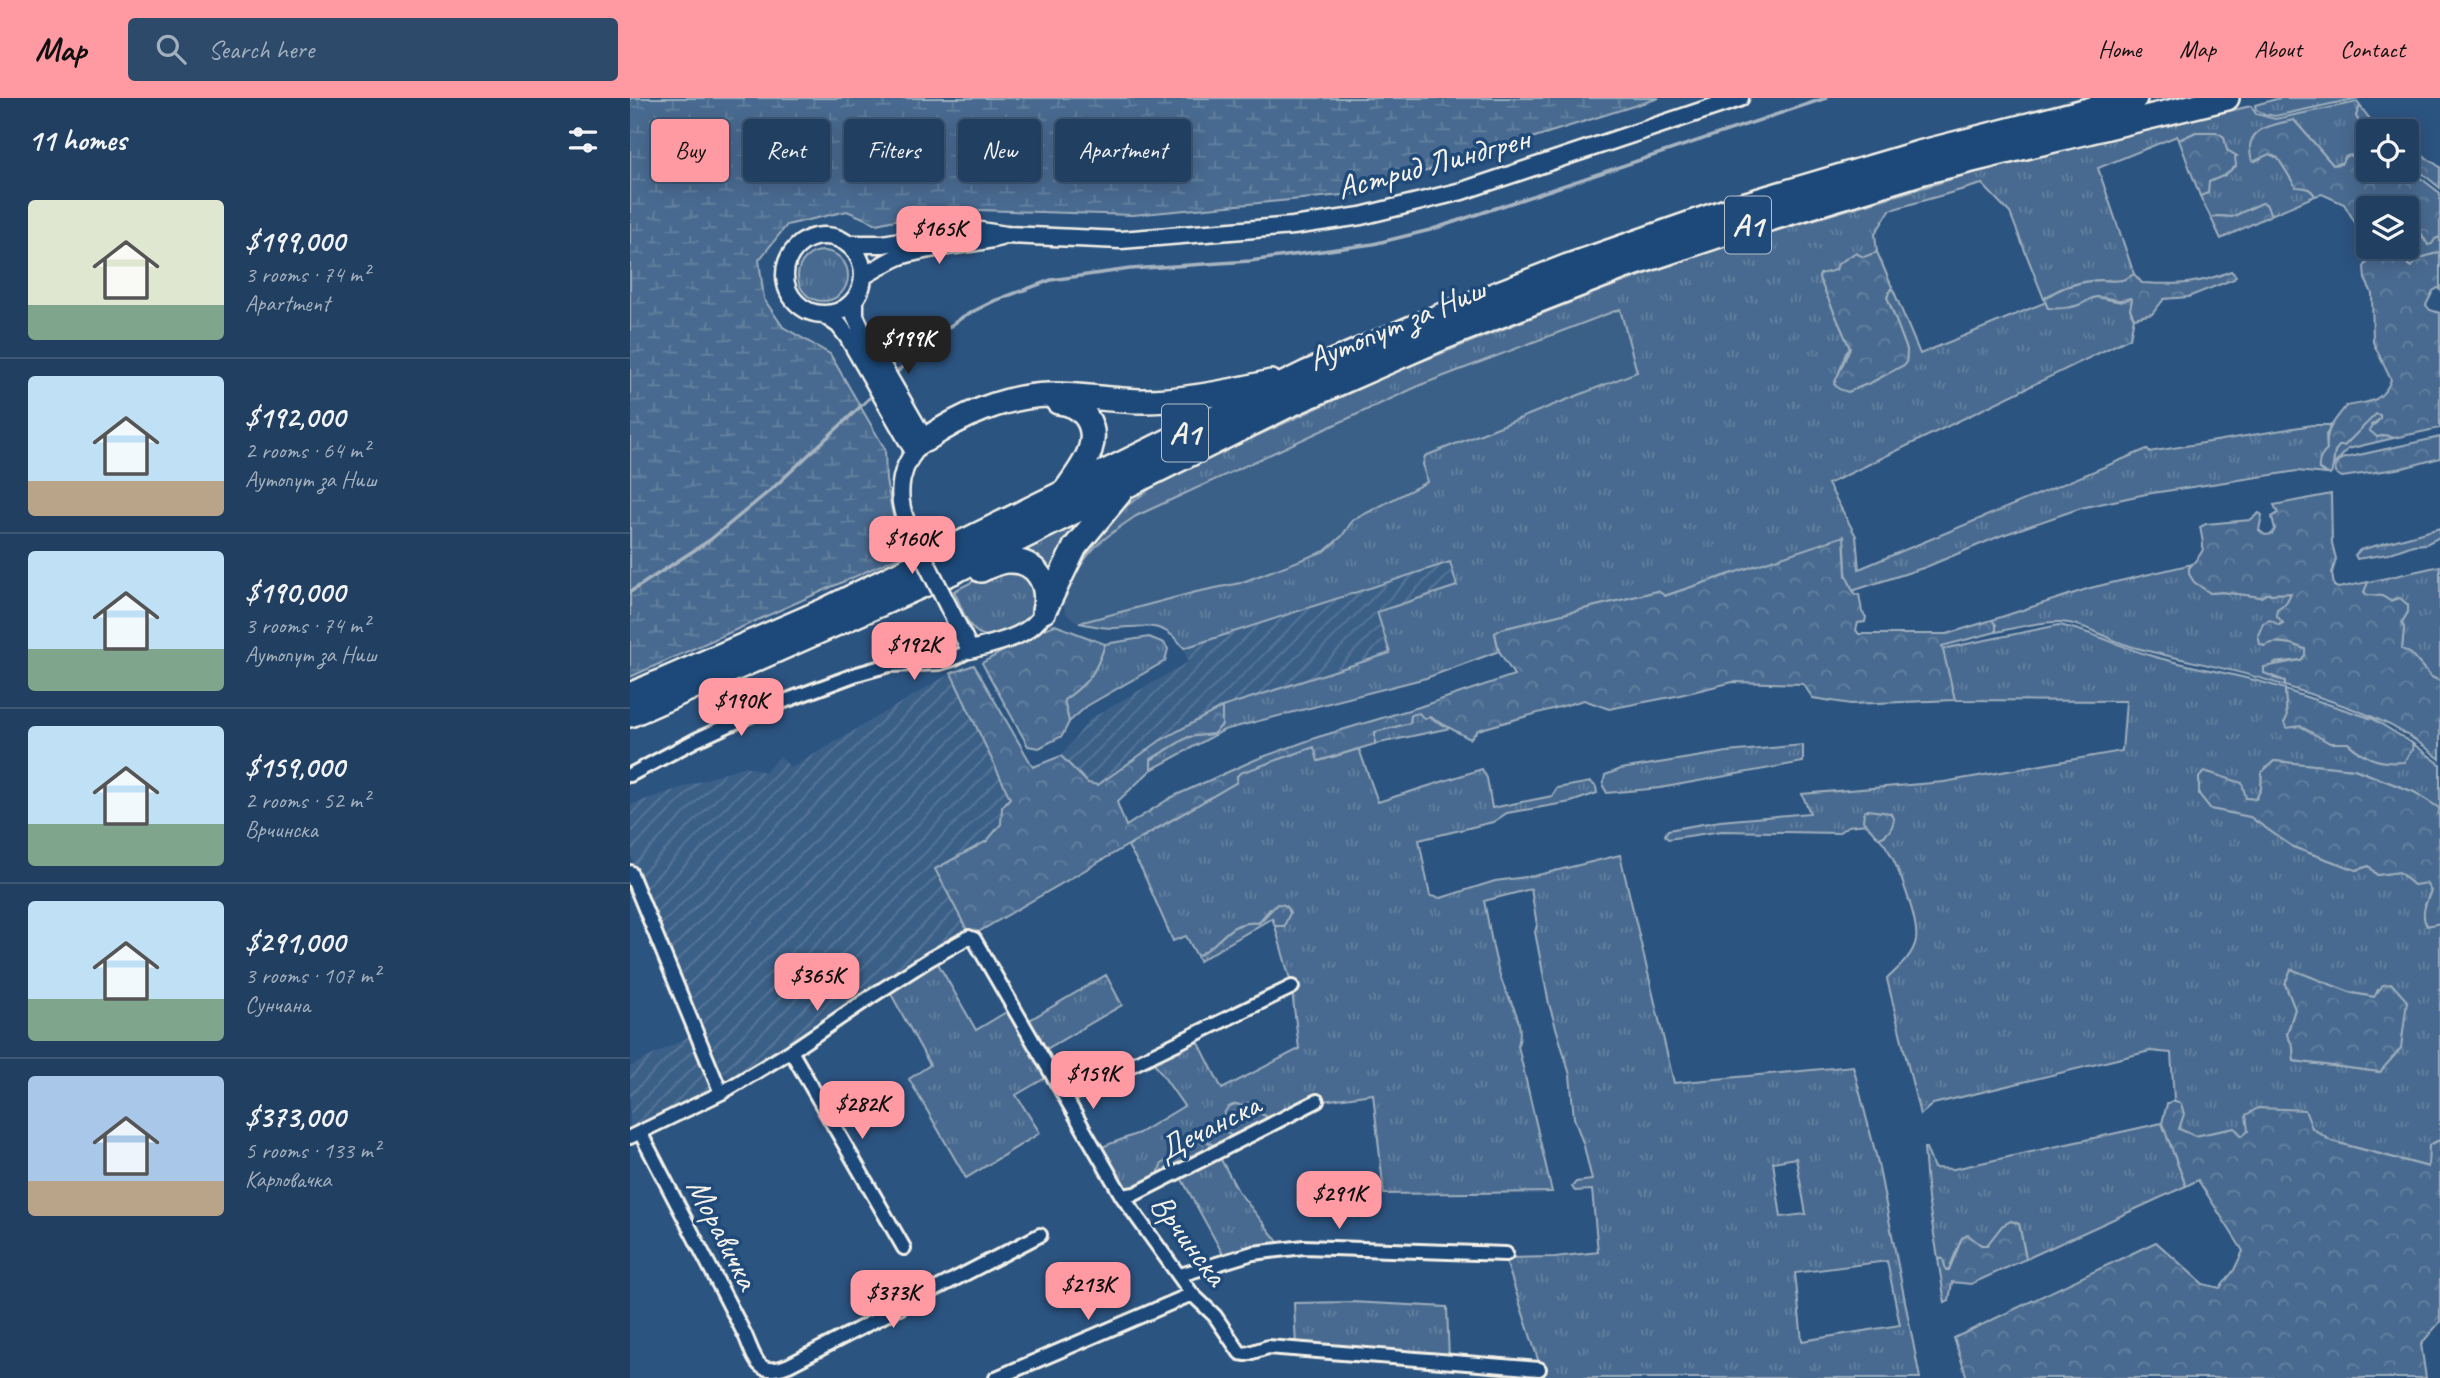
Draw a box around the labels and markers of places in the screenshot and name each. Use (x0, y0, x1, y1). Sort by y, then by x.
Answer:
pin: $165K (890, 206, 988, 266)
pin: $199K (859, 316, 957, 376)
pin: $160K (863, 517, 961, 576)
pin: $192K (865, 622, 963, 682)
pin: $190K (692, 678, 790, 738)
pin: $365K (768, 954, 866, 1013)
pin: $159K (1044, 1052, 1142, 1111)
pin: $282K (813, 1082, 911, 1141)
pin: $291K (1290, 1172, 1388, 1231)
pin: $213K (1039, 1262, 1137, 1322)
pin: $373K (844, 1270, 942, 1330)

